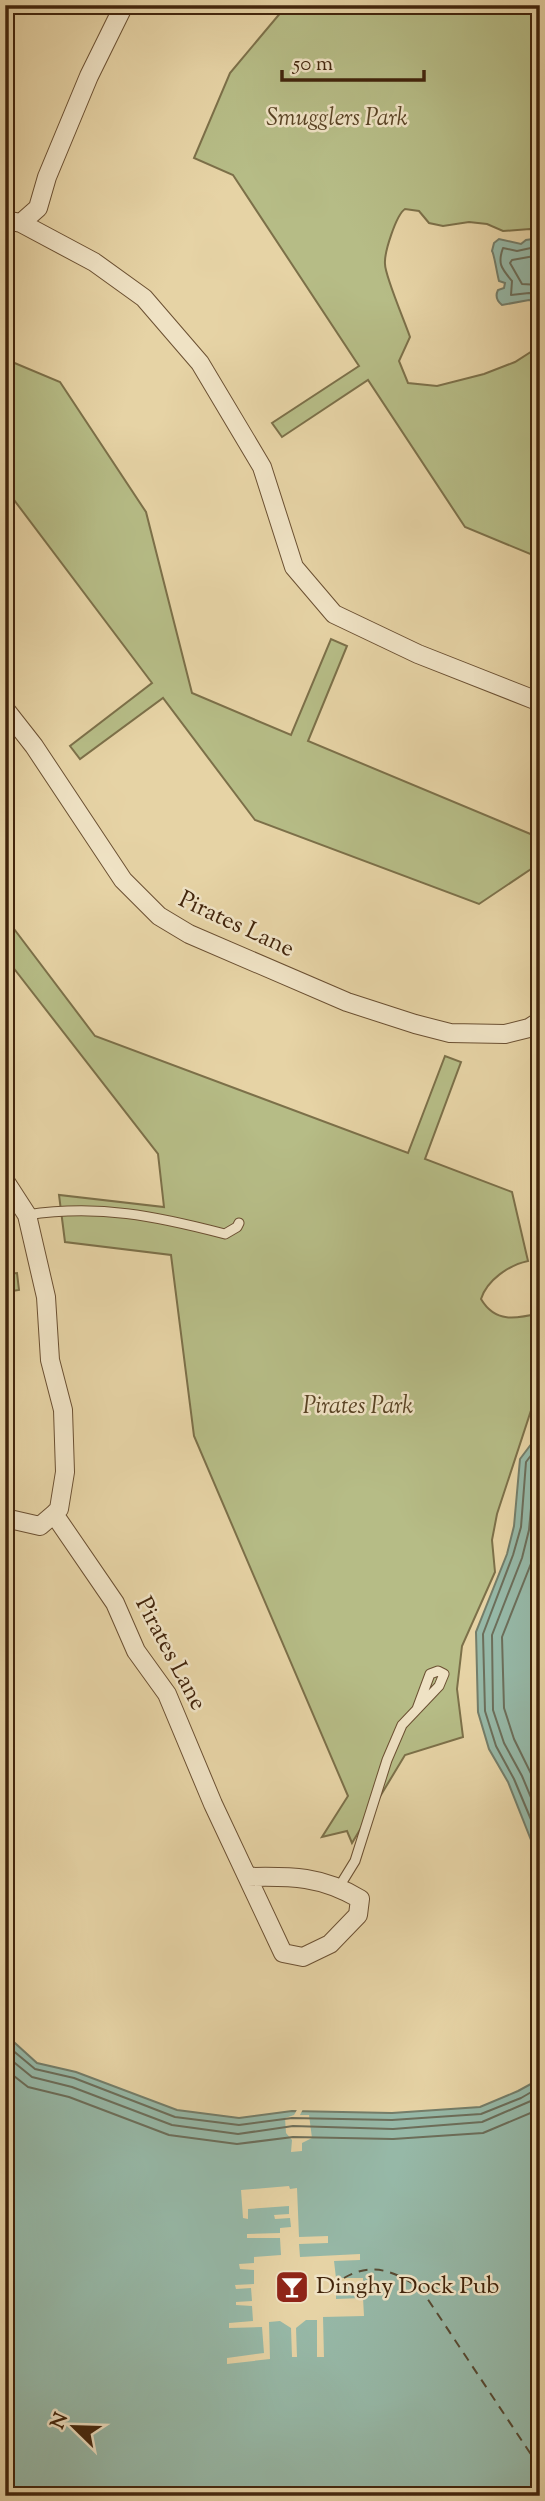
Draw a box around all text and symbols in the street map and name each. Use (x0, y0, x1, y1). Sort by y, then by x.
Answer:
scale bar (282, 38, 424, 82)
text: 50 m (292, 50, 333, 80)
park label: Smugglers Park (266, 102, 408, 136)
street label: Pirates Lane (172, 883, 300, 967)
park label: Pirates Park (303, 1390, 413, 1424)
street label: Pirates Lane (126, 1591, 214, 1717)
bar icon: Dinghy Dock Pub (273, 2268, 311, 2306)
place label: Dinghy Dock Pub (316, 2270, 499, 2304)
north arrow (38, 2392, 108, 2462)
text: N (45, 2409, 76, 2434)

